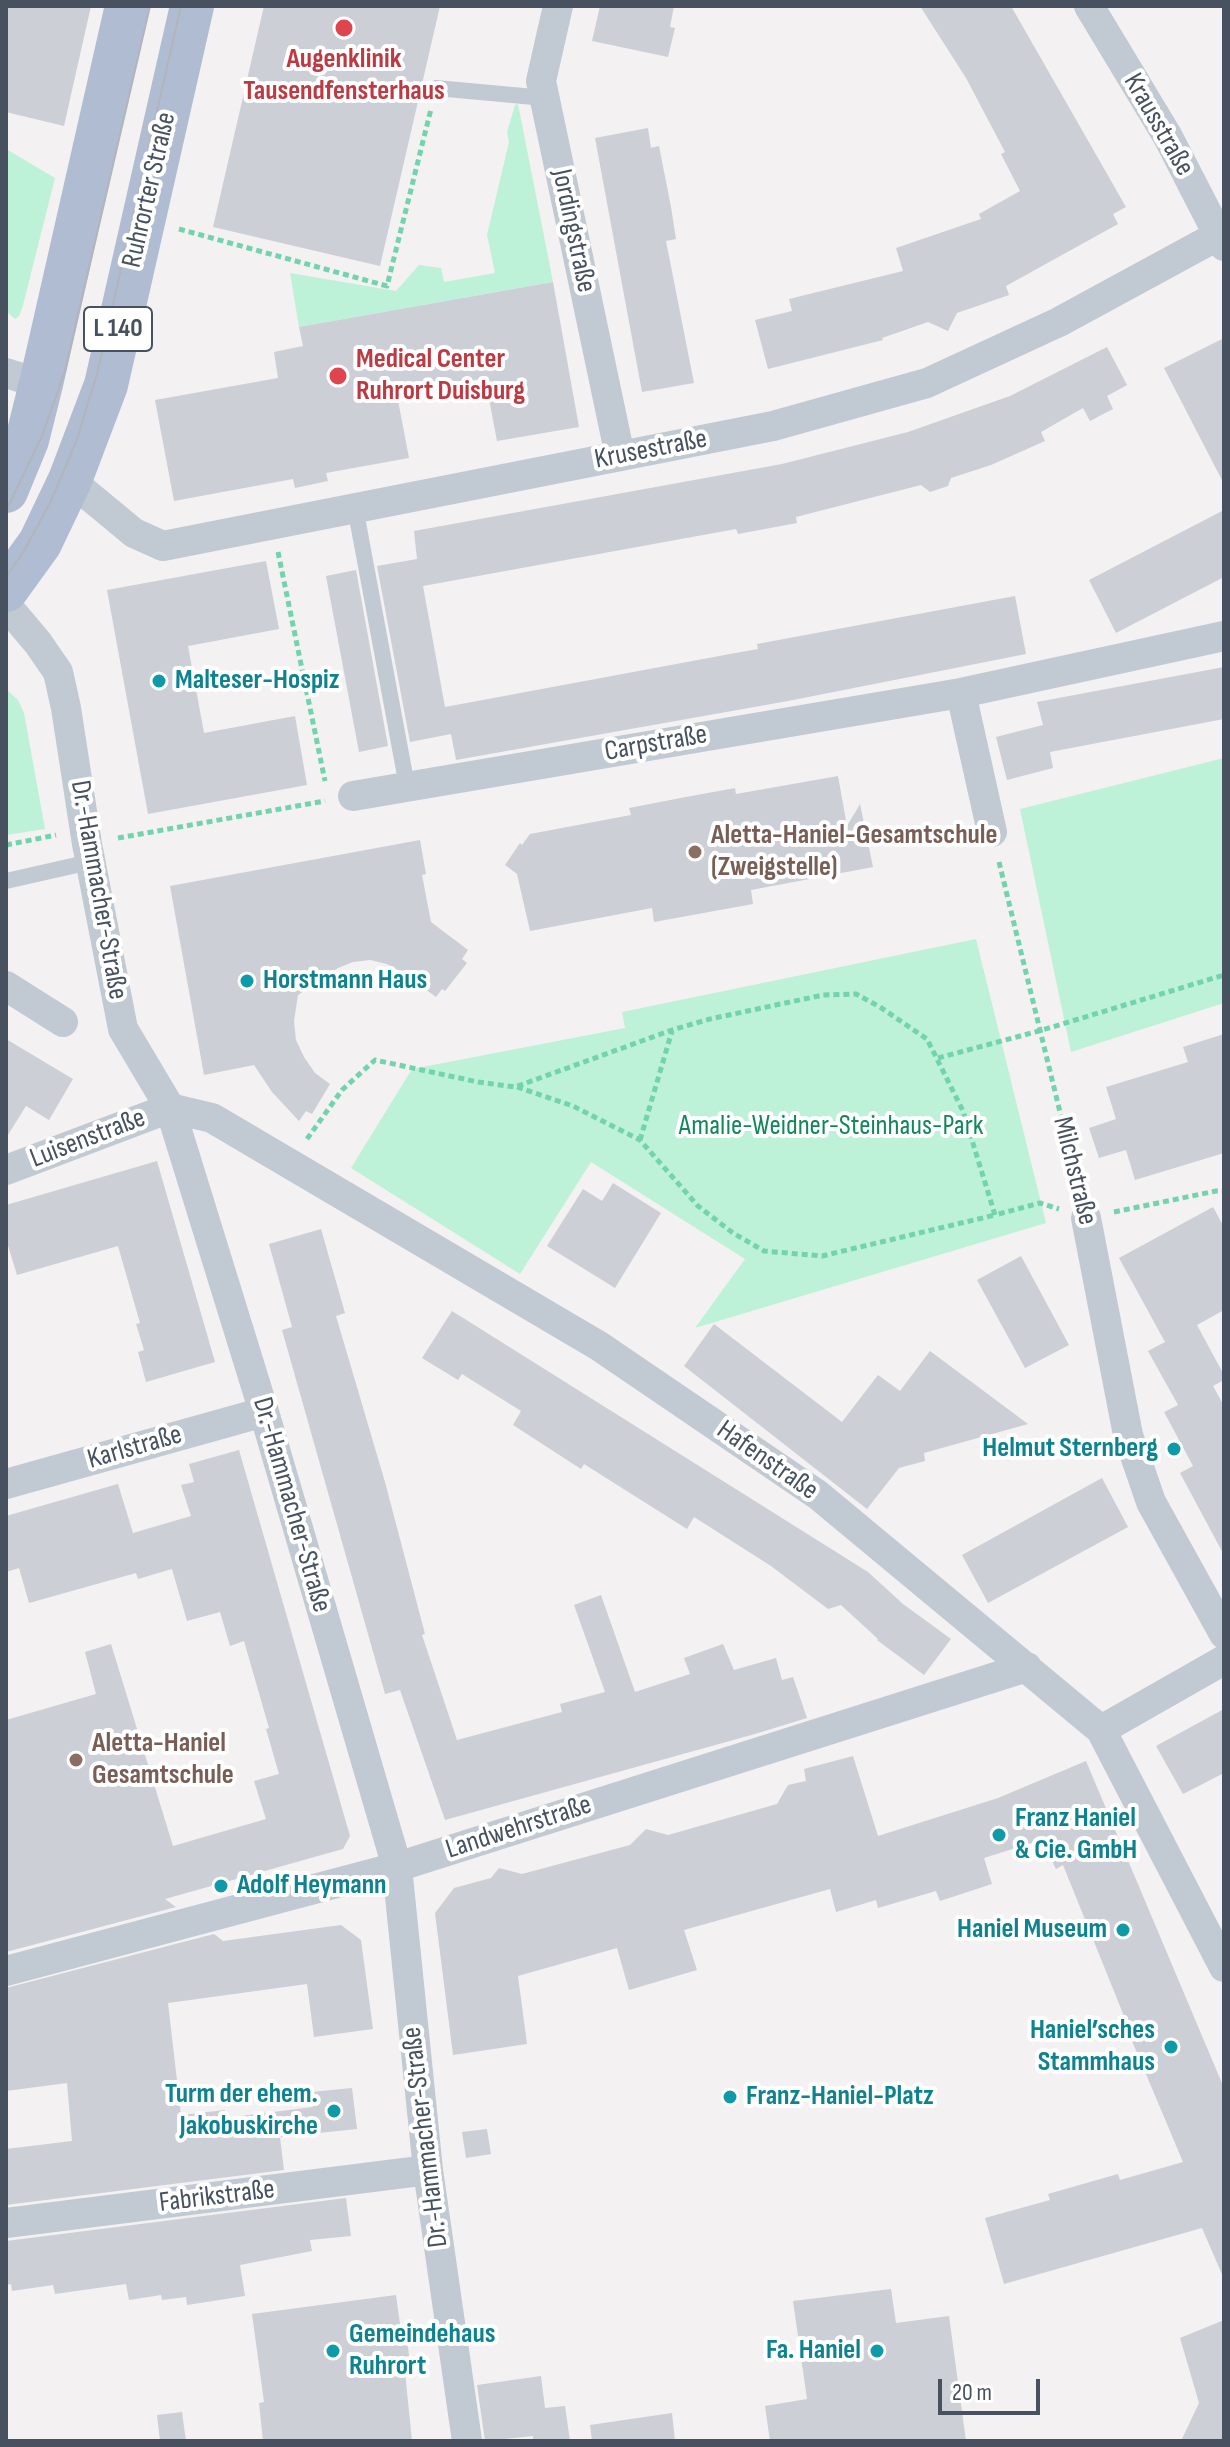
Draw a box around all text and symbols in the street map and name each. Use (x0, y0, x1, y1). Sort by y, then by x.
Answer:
marker: Augenklinik Tausendfensterhaus (333, 17, 355, 39)
place label: Augenklinik Tausendfensterhaus (243, 43, 445, 109)
street label: Krausstraße (1115, 68, 1201, 182)
street label: Ruhrorter Straße (116, 109, 184, 271)
street label: Jordingstraße (544, 166, 602, 296)
road number: L 140 (84, 307, 152, 351)
place label: Medical Center Ruhrort Duisburg (356, 343, 525, 409)
marker: Medical Center Ruhrort Duisburg (327, 365, 349, 387)
street label: Krusestraße (592, 423, 710, 477)
place label: Malteser-Hospiz (175, 664, 340, 698)
marker: Malteser-Hospiz (150, 672, 168, 690)
street label: Carpstraße (602, 718, 710, 770)
street label: Dr.-Hammacher-Straße (62, 778, 134, 1002)
place label: Aletta-Haniel-Gesamtschule (Zweigstelle) (711, 819, 997, 885)
marker: Aletta-Haniel-Gesamtschule (Zweigstelle) (686, 843, 704, 861)
place label: Horstmann Haus (263, 964, 427, 998)
marker: Horstmann Haus (238, 972, 256, 990)
street label: Luisenstraße (26, 1102, 150, 1176)
park label: Amalie-Weidner-Steinhaus-Park (679, 1110, 983, 1144)
street label: Milchstraße (1044, 1113, 1104, 1229)
street label: Dr.-Hammacher-Straße (244, 1394, 338, 1616)
street label: Hafenstraße (710, 1414, 824, 1508)
street label: Karlstraße (84, 1419, 186, 1477)
place label: Helmut Sternberg (982, 1432, 1158, 1466)
marker: Helmut Sternberg (1165, 1440, 1183, 1458)
place label: Aletta-Haniel Gesamtschule (92, 1727, 234, 1793)
marker: Aletta-Haniel Gesamtschule (67, 1751, 85, 1769)
street label: Landwehrstraße (442, 1789, 596, 1867)
place label: Franz Haniel & Cie. GmbH (1015, 1802, 1137, 1868)
marker: Franz Haniel & Cie. GmbH (990, 1826, 1008, 1844)
place label: Adolf Heymann (237, 1869, 387, 1903)
marker: Adolf Heymann (212, 1877, 230, 1895)
place label: Haniel Museum (957, 1913, 1107, 1947)
marker: Haniel Museum (1114, 1921, 1132, 1939)
place label: Haniel’sches Stammhaus (1030, 2014, 1155, 2080)
street label: Dr.-Hammacher-Straße (396, 2025, 456, 2249)
marker: Haniel’sches Stammhaus (1162, 2038, 1180, 2056)
place label: Turm der ehem. Jakobuskirche (165, 2078, 318, 2144)
place label: Franz-Haniel-Platz (746, 2080, 934, 2114)
marker: Franz-Haniel-Platz (721, 2088, 739, 2106)
marker: Turm der ehem. Jakobuskirche (325, 2102, 343, 2120)
street label: Fabrikstraße (157, 2173, 277, 2221)
place label: Gemeindehaus Ruhrort (349, 2318, 495, 2384)
place label: Fa. Haniel (766, 2334, 861, 2368)
marker: Gemeindehaus Ruhrort (324, 2342, 342, 2360)
marker: Fa. Haniel (868, 2342, 886, 2360)
scale bar (942, 2363, 1044, 2413)
text: 20 m (952, 2378, 992, 2407)

